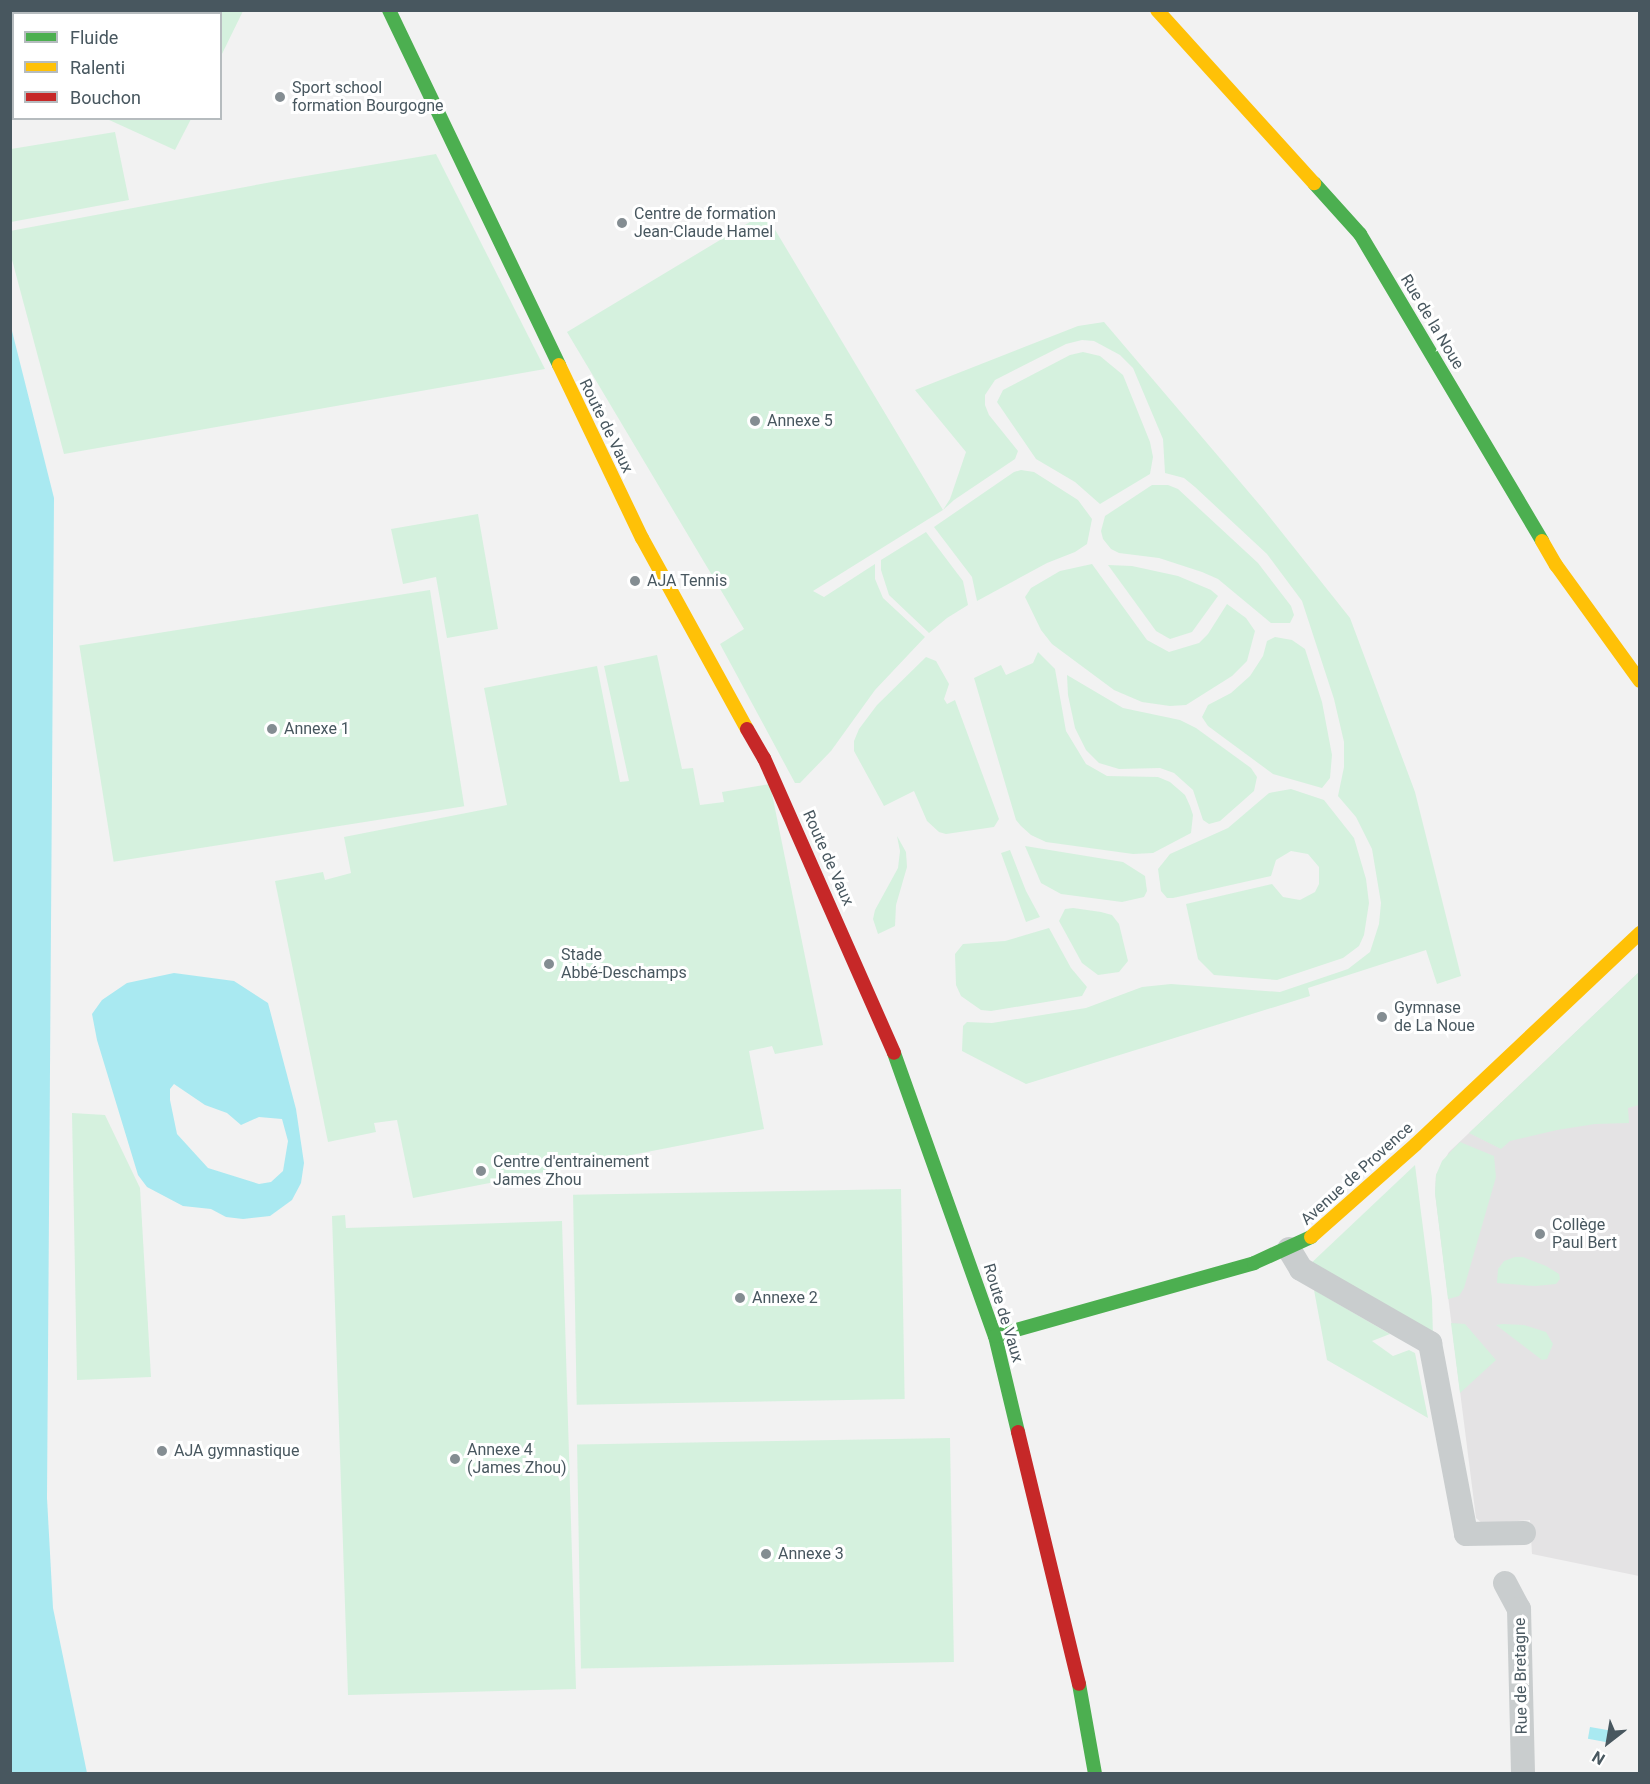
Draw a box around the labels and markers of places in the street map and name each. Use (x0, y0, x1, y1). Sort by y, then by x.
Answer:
place label: Sport school formation Bourgogne (292, 78, 443, 116)
marker: Sport school formation Bourgogne (273, 90, 287, 104)
place label: Centre de formation Jean-Claude Hamel (634, 204, 776, 242)
marker: Centre de formation Jean-Claude Hamel (615, 216, 629, 230)
place label: Annexe 5 (767, 411, 833, 431)
marker: Annexe 5 (748, 414, 762, 428)
place label: AJA Tennis (647, 571, 728, 591)
marker: AJA Tennis (628, 574, 642, 588)
place label: Annexe 1 (284, 719, 350, 739)
marker: Annexe 1 (265, 722, 279, 736)
place label: Stade Abbé-Deschamps (561, 945, 687, 983)
marker: Stade Abbé-Deschamps (542, 957, 556, 971)
place label: Gymnase de La Noue (1394, 998, 1475, 1036)
marker: Gymnase de La Noue (1375, 1010, 1389, 1024)
place label: Centre d'entrainement James Zhou (493, 1152, 649, 1190)
marker: Centre d'entrainement James Zhou (474, 1164, 488, 1178)
place label: Collège Paul Bert (1552, 1215, 1617, 1253)
marker: Collège Paul Bert (1533, 1227, 1547, 1241)
place label: Annexe 2 (752, 1288, 818, 1308)
marker: Annexe 2 (733, 1291, 747, 1305)
place label: Annexe 4 (James Zhou) (467, 1440, 567, 1478)
place label: AJA gymnastique (174, 1441, 299, 1461)
marker: AJA gymnastique (155, 1444, 169, 1458)
marker: Annexe 4 (James Zhou) (448, 1452, 462, 1466)
place label: Annexe 3 (778, 1544, 844, 1564)
marker: Annexe 3 (759, 1547, 773, 1561)

